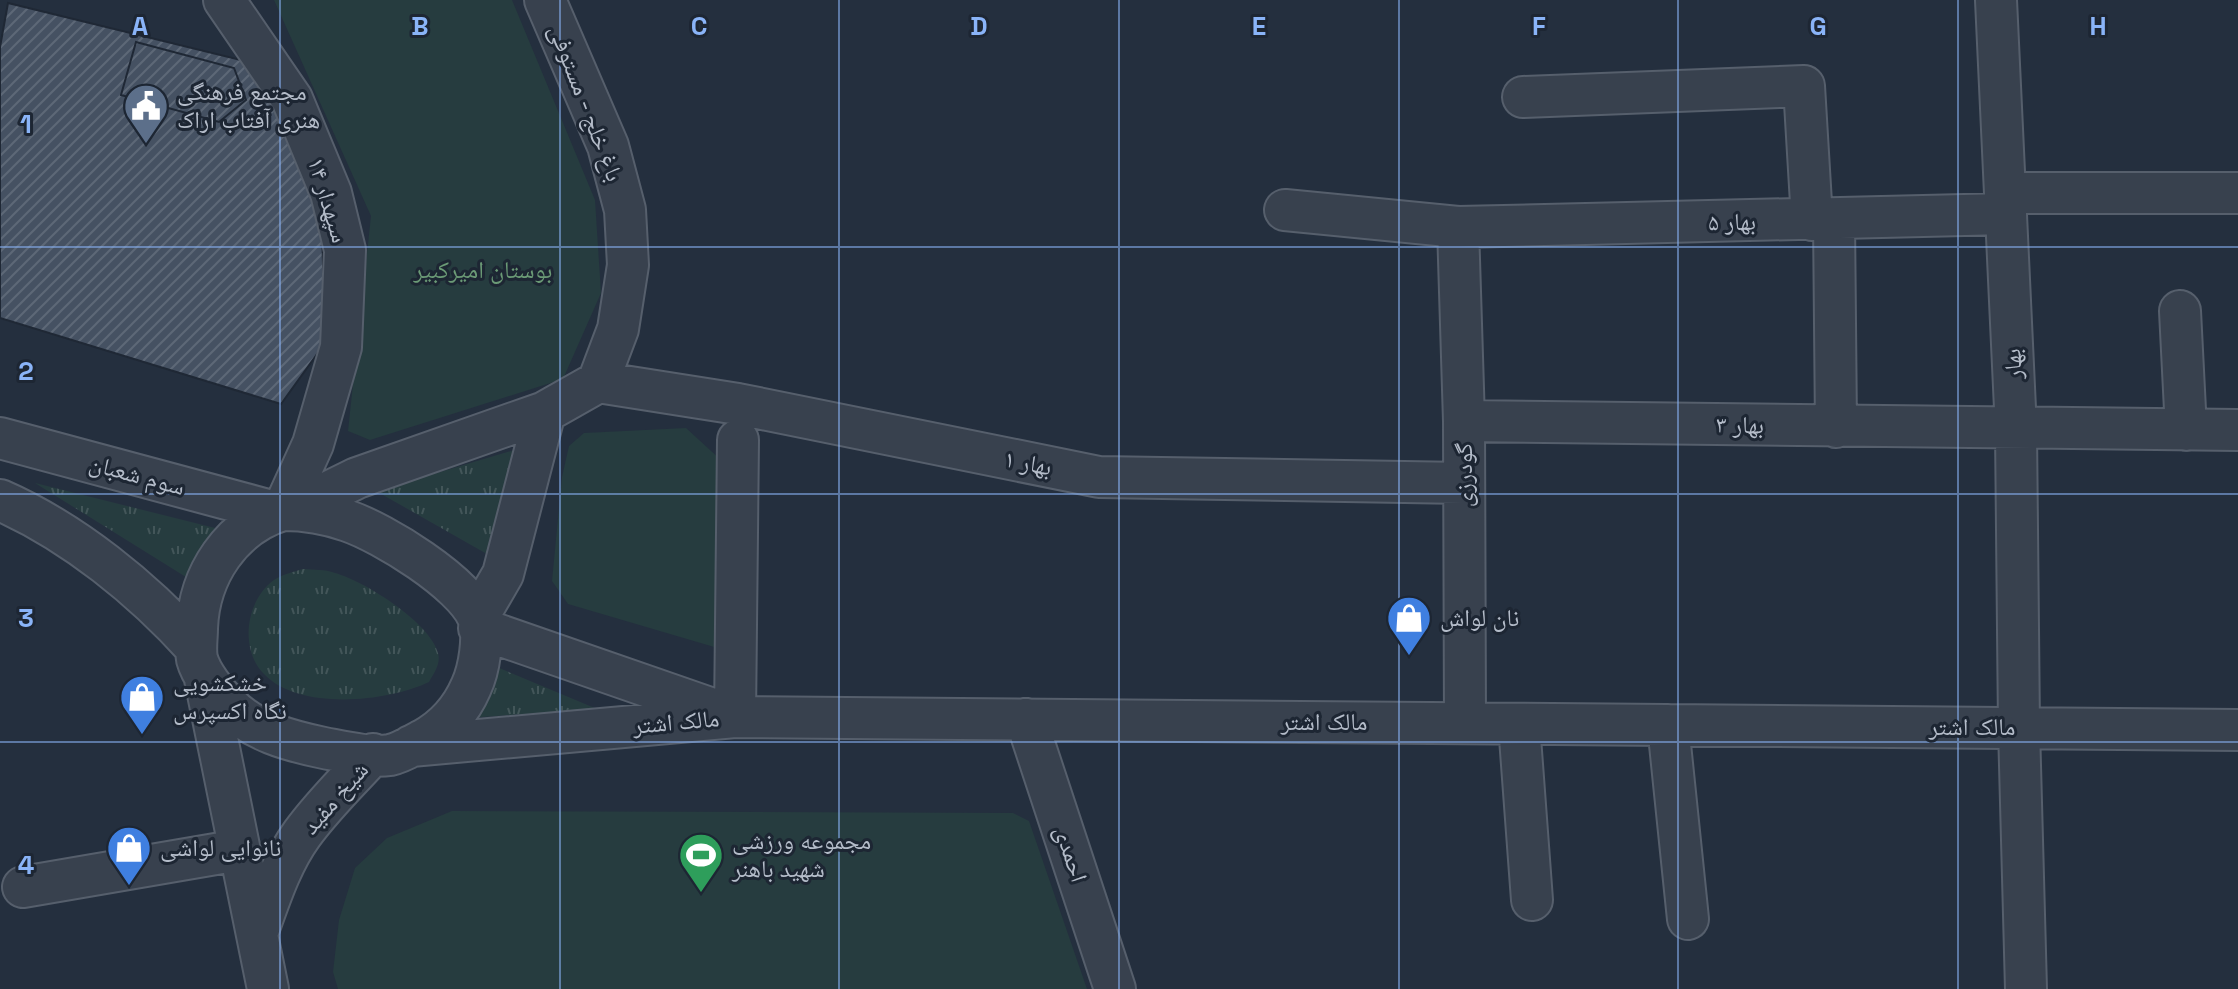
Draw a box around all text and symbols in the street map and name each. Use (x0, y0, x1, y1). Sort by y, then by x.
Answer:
text: A (132, 9, 149, 43)
text: B (411, 9, 429, 43)
text: C (691, 9, 707, 43)
text: D (970, 9, 988, 43)
text: E (1252, 9, 1266, 43)
text: F (1532, 9, 1546, 43)
text: G (1809, 9, 1827, 43)
text: H (2089, 9, 2107, 43)
street label: باغ خلج - مستوفی (542, 20, 631, 186)
place label: مجتمع فرهنگی هنری آفتاب اراک (177, 76, 320, 135)
public building icon: مجتمع فرهنگی هنری آفتاب اراک (122, 82, 170, 145)
text: 1 (20, 107, 32, 141)
street label: سپهدار ۱۴ (301, 153, 356, 246)
street label: بهار ۵ (1708, 206, 1756, 237)
park label: بوستان امیرکبیر (413, 254, 552, 285)
street label: بهار (1996, 348, 2029, 381)
text: 2 (18, 354, 34, 388)
street label: بهار ۳ (1716, 409, 1764, 440)
street label: بهار ۱ (1002, 443, 1055, 482)
street label: گودرزی (1448, 443, 1479, 507)
street label: سوم شعبان (86, 447, 188, 503)
shop icon: نان لواش (1385, 594, 1433, 657)
text: 3 (18, 601, 34, 635)
place label: نان لواش (1440, 602, 1519, 633)
place label: خشکشویی نگاه اکسپرس (173, 667, 287, 726)
shop icon: خشکشویی نگاه اکسپرس (118, 673, 166, 736)
street label: مالک اشتر (630, 702, 721, 741)
street label: مالک اشتر (1280, 706, 1367, 737)
street label: مالک اشتر (1928, 711, 2015, 742)
street label: شیخ مفید (294, 755, 375, 841)
street label: احمدی (1048, 822, 1095, 886)
shop icon: نانوایی لواشی (105, 824, 153, 887)
place label: مجموعه ورزشی شهید باهنر (731, 825, 871, 884)
sports icon: مجموعه ورزشی شهید باهنر (677, 831, 725, 894)
place label: نانوایی لواشی (160, 832, 281, 863)
text: 4 (18, 848, 34, 882)

